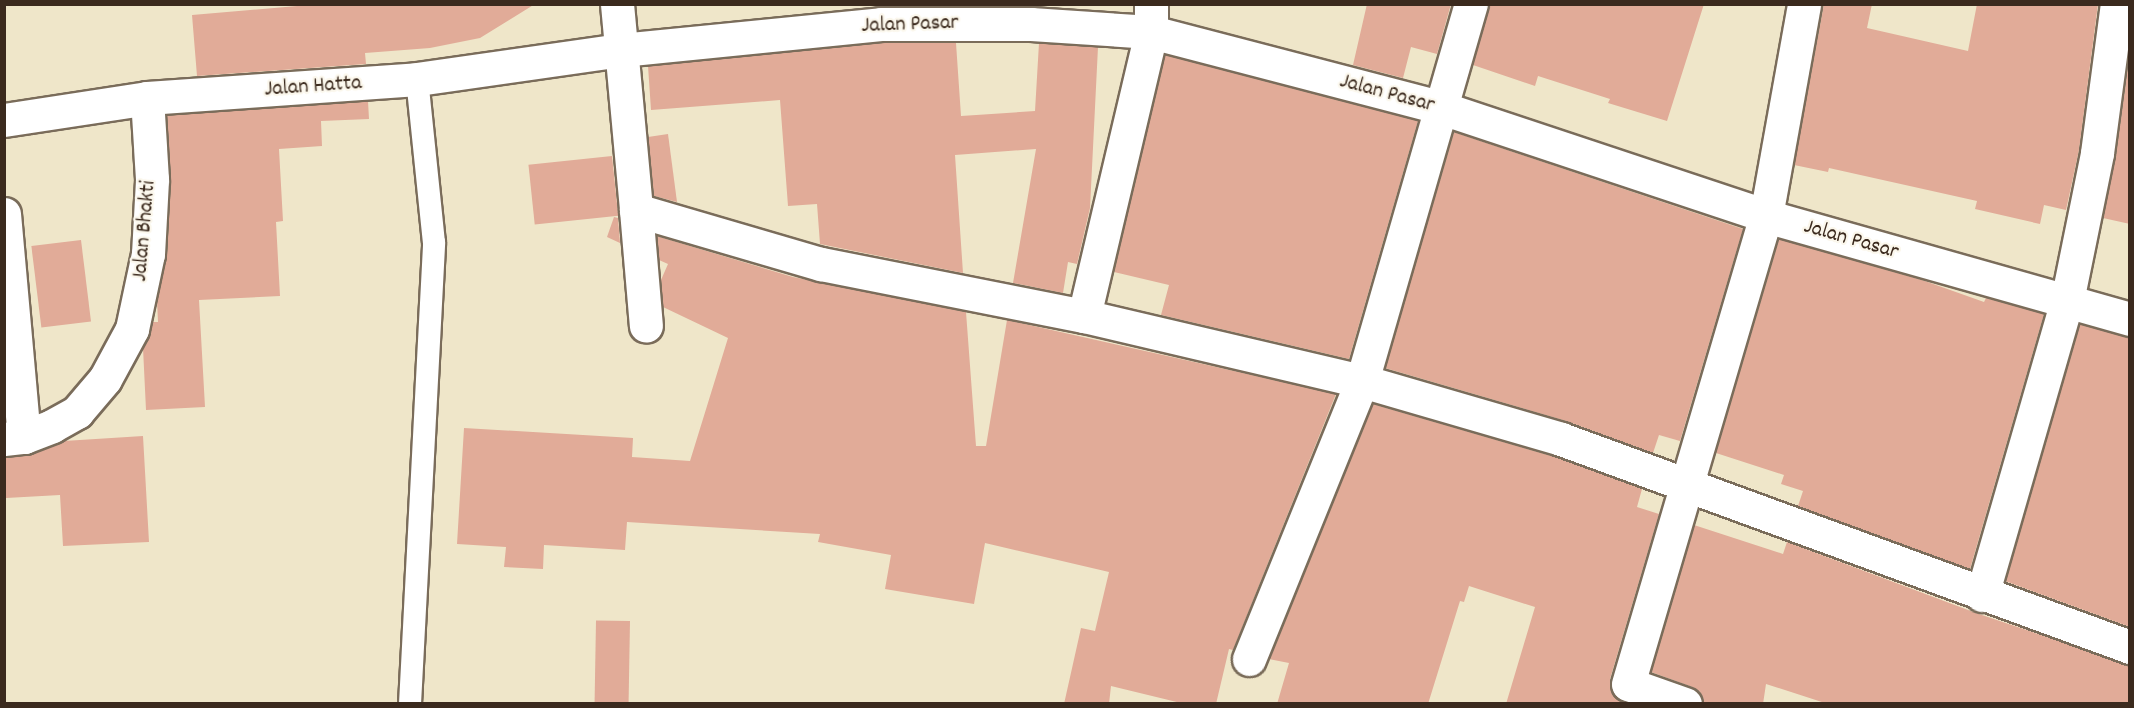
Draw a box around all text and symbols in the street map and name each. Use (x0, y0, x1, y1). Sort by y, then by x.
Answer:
street label: Jalan Pasar (861, 10, 959, 40)
street label: Jalan Pasar (1337, 69, 1437, 119)
street label: Jalan Hatta (264, 70, 362, 104)
street label: Jalan Bhakti (127, 180, 163, 282)
street label: Jalan Pasar (1801, 214, 1901, 266)

